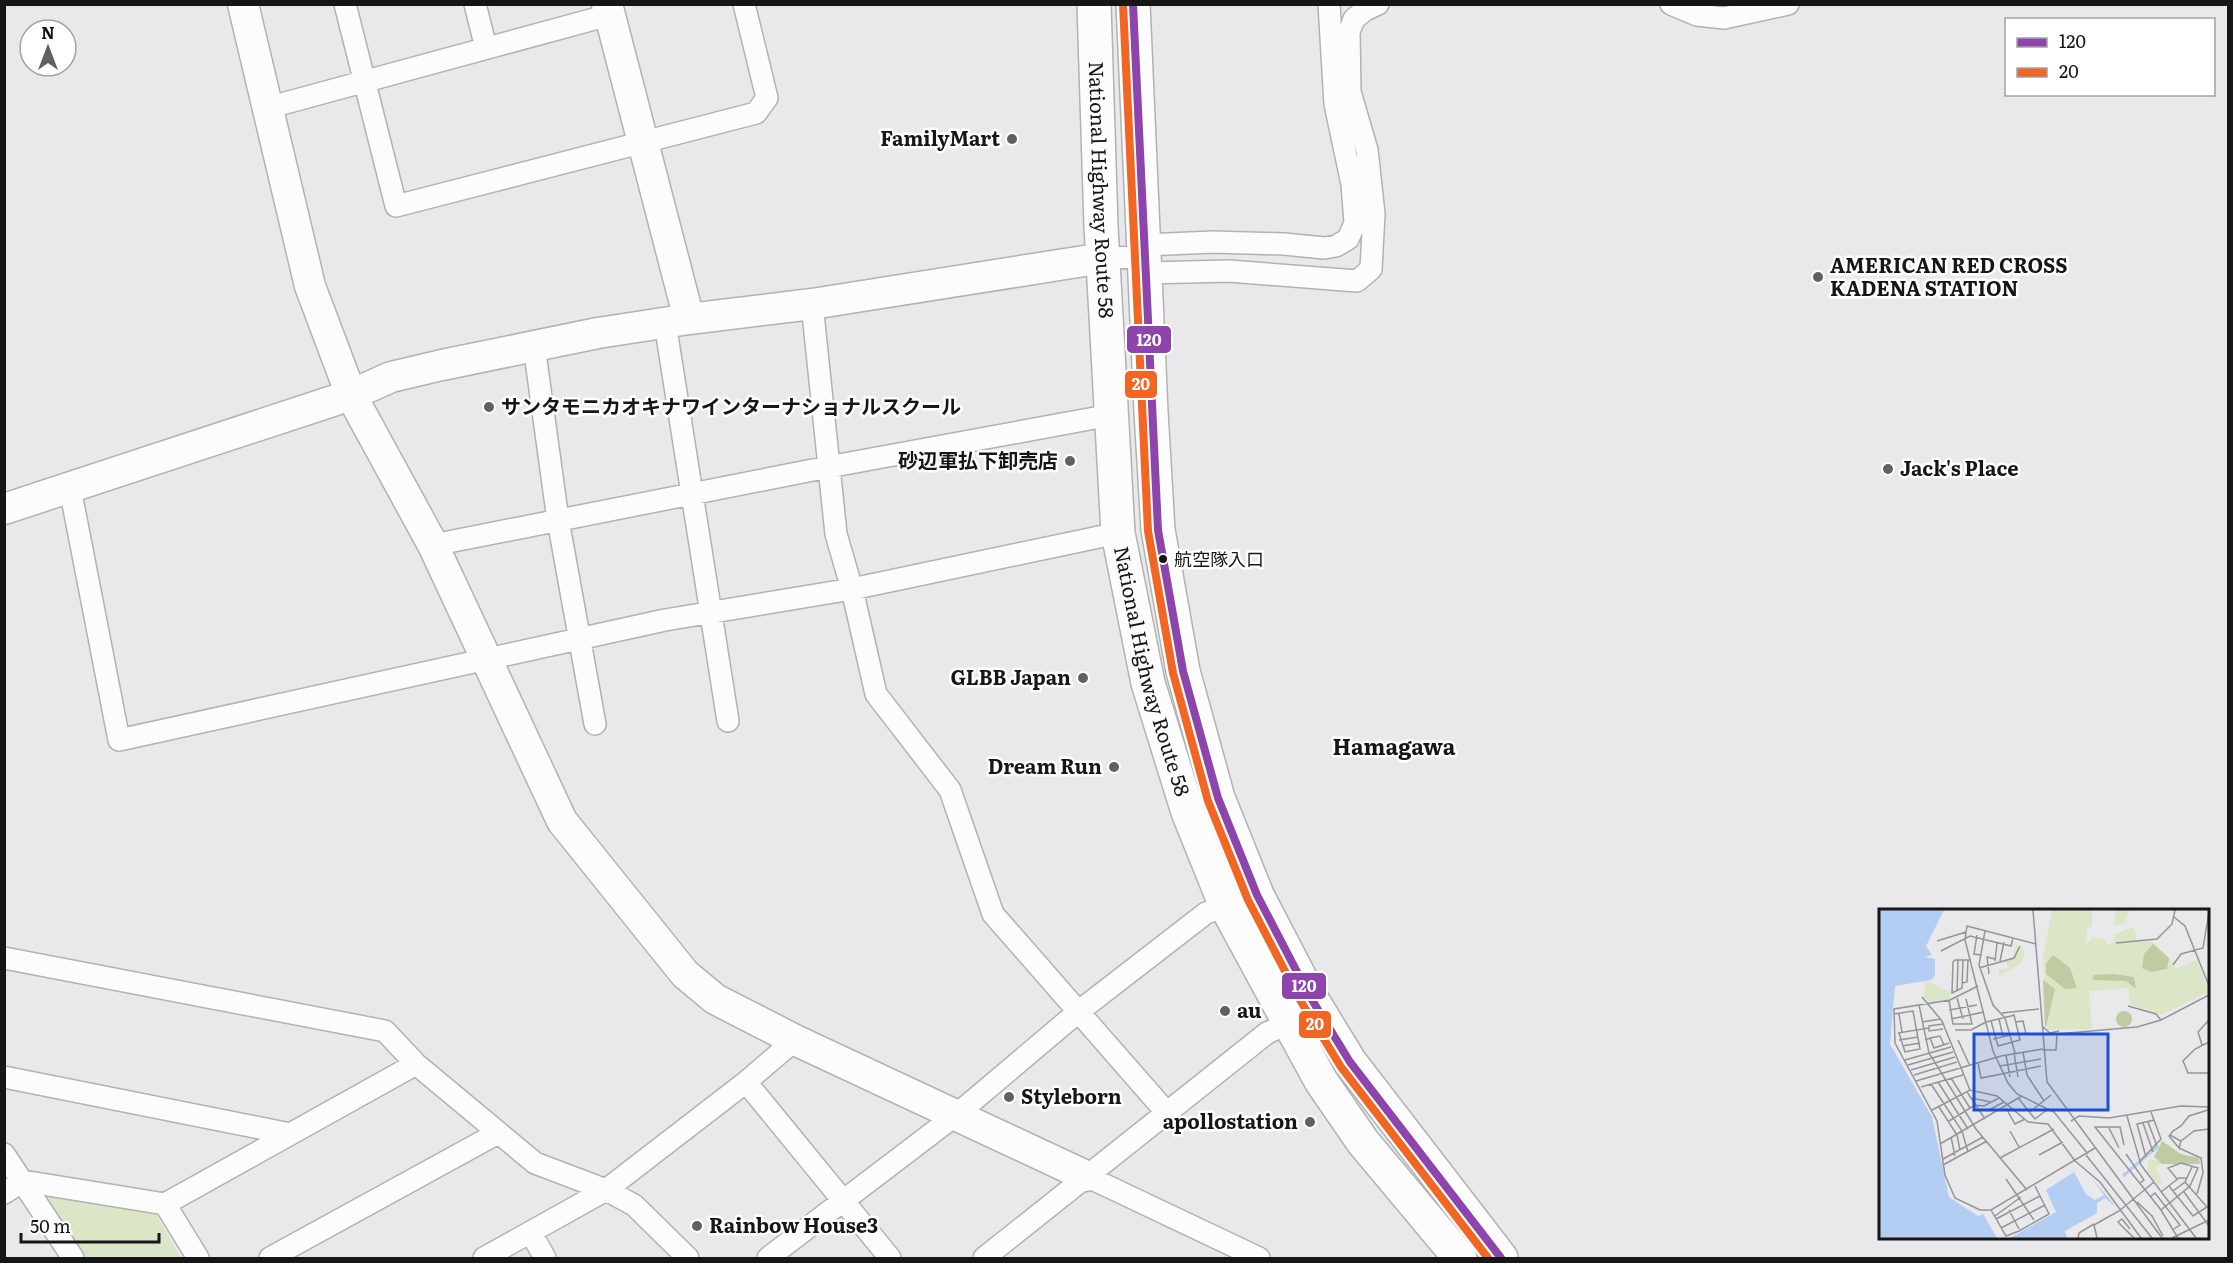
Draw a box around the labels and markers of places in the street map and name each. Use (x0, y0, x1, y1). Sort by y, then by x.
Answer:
place label: FamilyMart (880, 122, 1000, 152)
marker: FamilyMart (1005, 132, 1019, 146)
place label: AMERICAN RED CROSS KADENA STATION (1830, 249, 2067, 302)
marker: AMERICAN RED CROSS KADENA STATION (1811, 270, 1825, 284)
place label: サンタモニカオキナワインターナショナルスクール (501, 390, 961, 420)
marker: サンタモニカオキナワインターナショナルスクール (482, 400, 496, 414)
place label: 砂辺軍払下卸売店 (898, 444, 1058, 474)
place label: Jack's Place (1900, 452, 2019, 482)
marker: 砂辺軍払下卸売店 (1063, 454, 1077, 468)
marker: Jack's Place (1881, 462, 1895, 476)
place label: 航空隊入口 (1174, 545, 1264, 572)
marker: 航空隊入口 (1157, 553, 1169, 565)
place label: GLBB Japan (950, 661, 1071, 691)
marker: GLBB Japan (1076, 671, 1090, 685)
place label: Dream Run (988, 750, 1102, 780)
marker: Dream Run (1107, 760, 1121, 774)
place label: au (1237, 994, 1262, 1024)
marker: au (1218, 1004, 1232, 1018)
place label: Styleborn (1021, 1080, 1122, 1110)
marker: Styleborn (1002, 1090, 1016, 1104)
place label: apollostation (1163, 1105, 1298, 1135)
marker: apollostation (1303, 1115, 1317, 1129)
place label: Rainbow House3 (709, 1209, 878, 1239)
marker: Rainbow House3 (690, 1219, 704, 1233)

